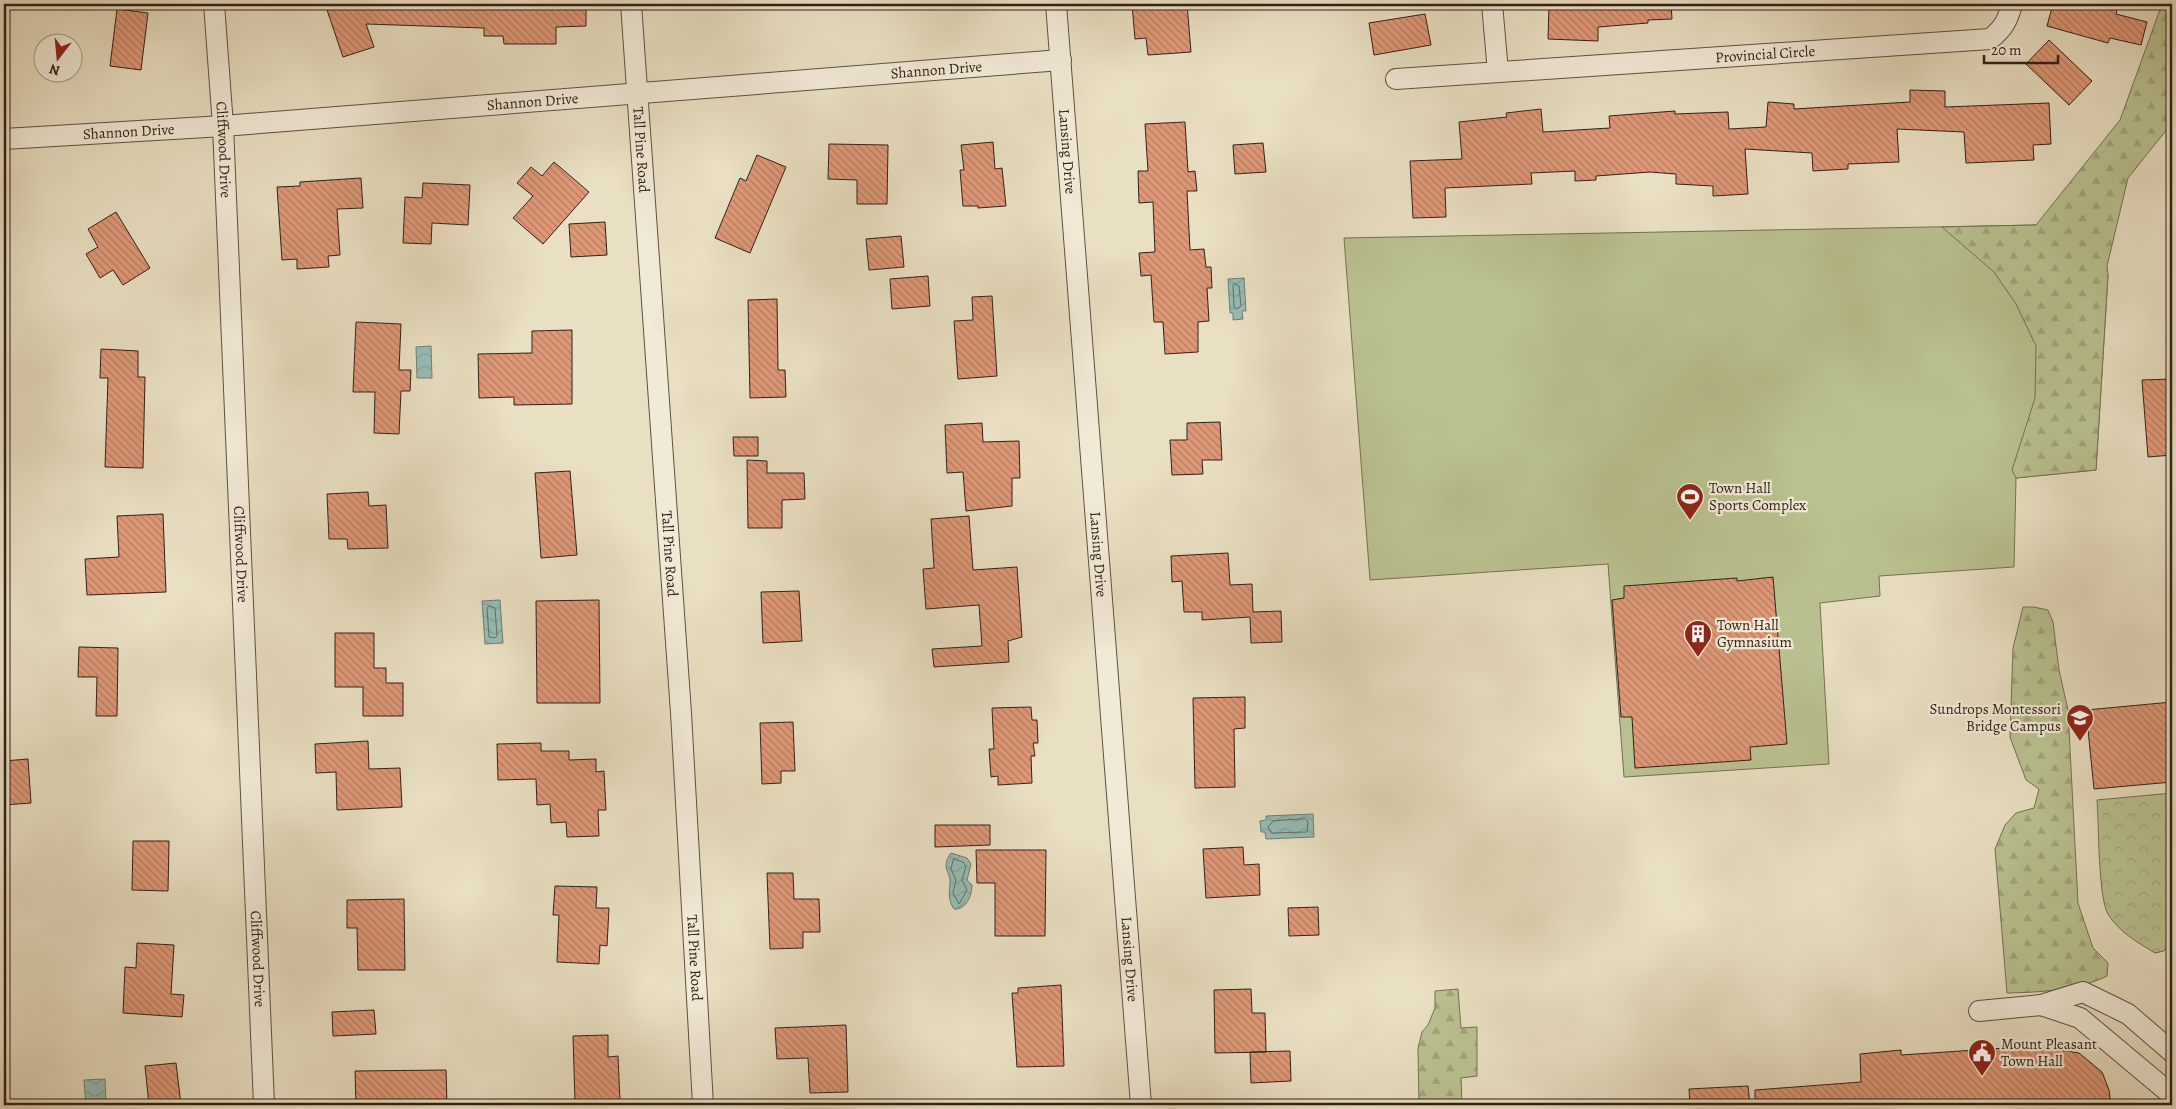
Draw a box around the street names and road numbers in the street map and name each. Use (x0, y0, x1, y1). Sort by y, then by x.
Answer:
street label: Provincial Circle (1715, 41, 1816, 67)
street label: Shannon Drive (890, 56, 983, 83)
street label: Shannon Drive (486, 88, 579, 115)
street label: Cliffwood Drive (211, 101, 236, 199)
street label: Tall Pine Road (628, 106, 654, 194)
street label: Lansing Drive (1054, 108, 1081, 195)
street label: Shannon Drive (82, 119, 175, 144)
street label: Cliffwood Drive (229, 506, 253, 603)
street label: Tall Pine Road (657, 510, 683, 598)
street label: Lansing Drive (1085, 511, 1112, 598)
street label: Cliffwood Drive (246, 910, 270, 1008)
street label: Tall Pine Road (682, 914, 707, 1002)
street label: Lansing Drive (1116, 916, 1143, 1003)

